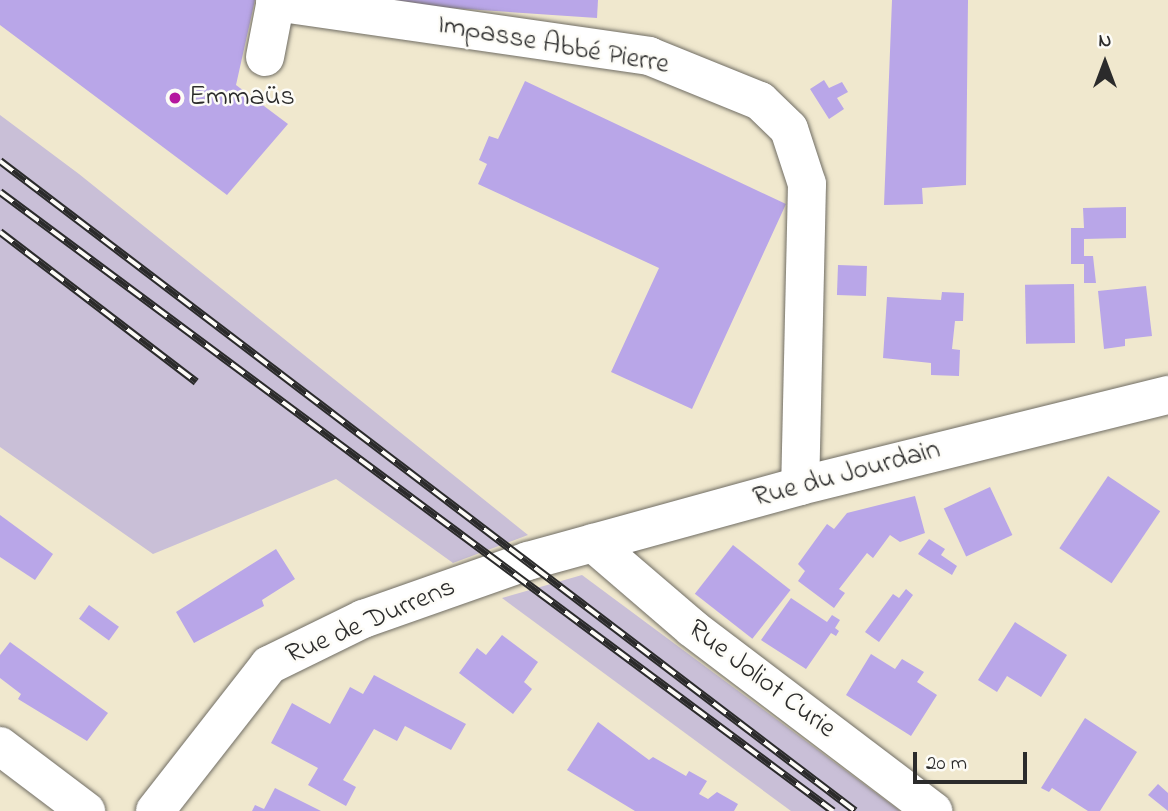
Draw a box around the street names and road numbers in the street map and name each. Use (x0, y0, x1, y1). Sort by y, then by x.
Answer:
street label: Impasse Abbé Pierre (435, 9, 671, 83)
street label: Rue du Jourdain (750, 434, 944, 516)
street label: Rue de Durrens (281, 571, 461, 673)
street label: Rue Joliot Curie (680, 613, 842, 747)

